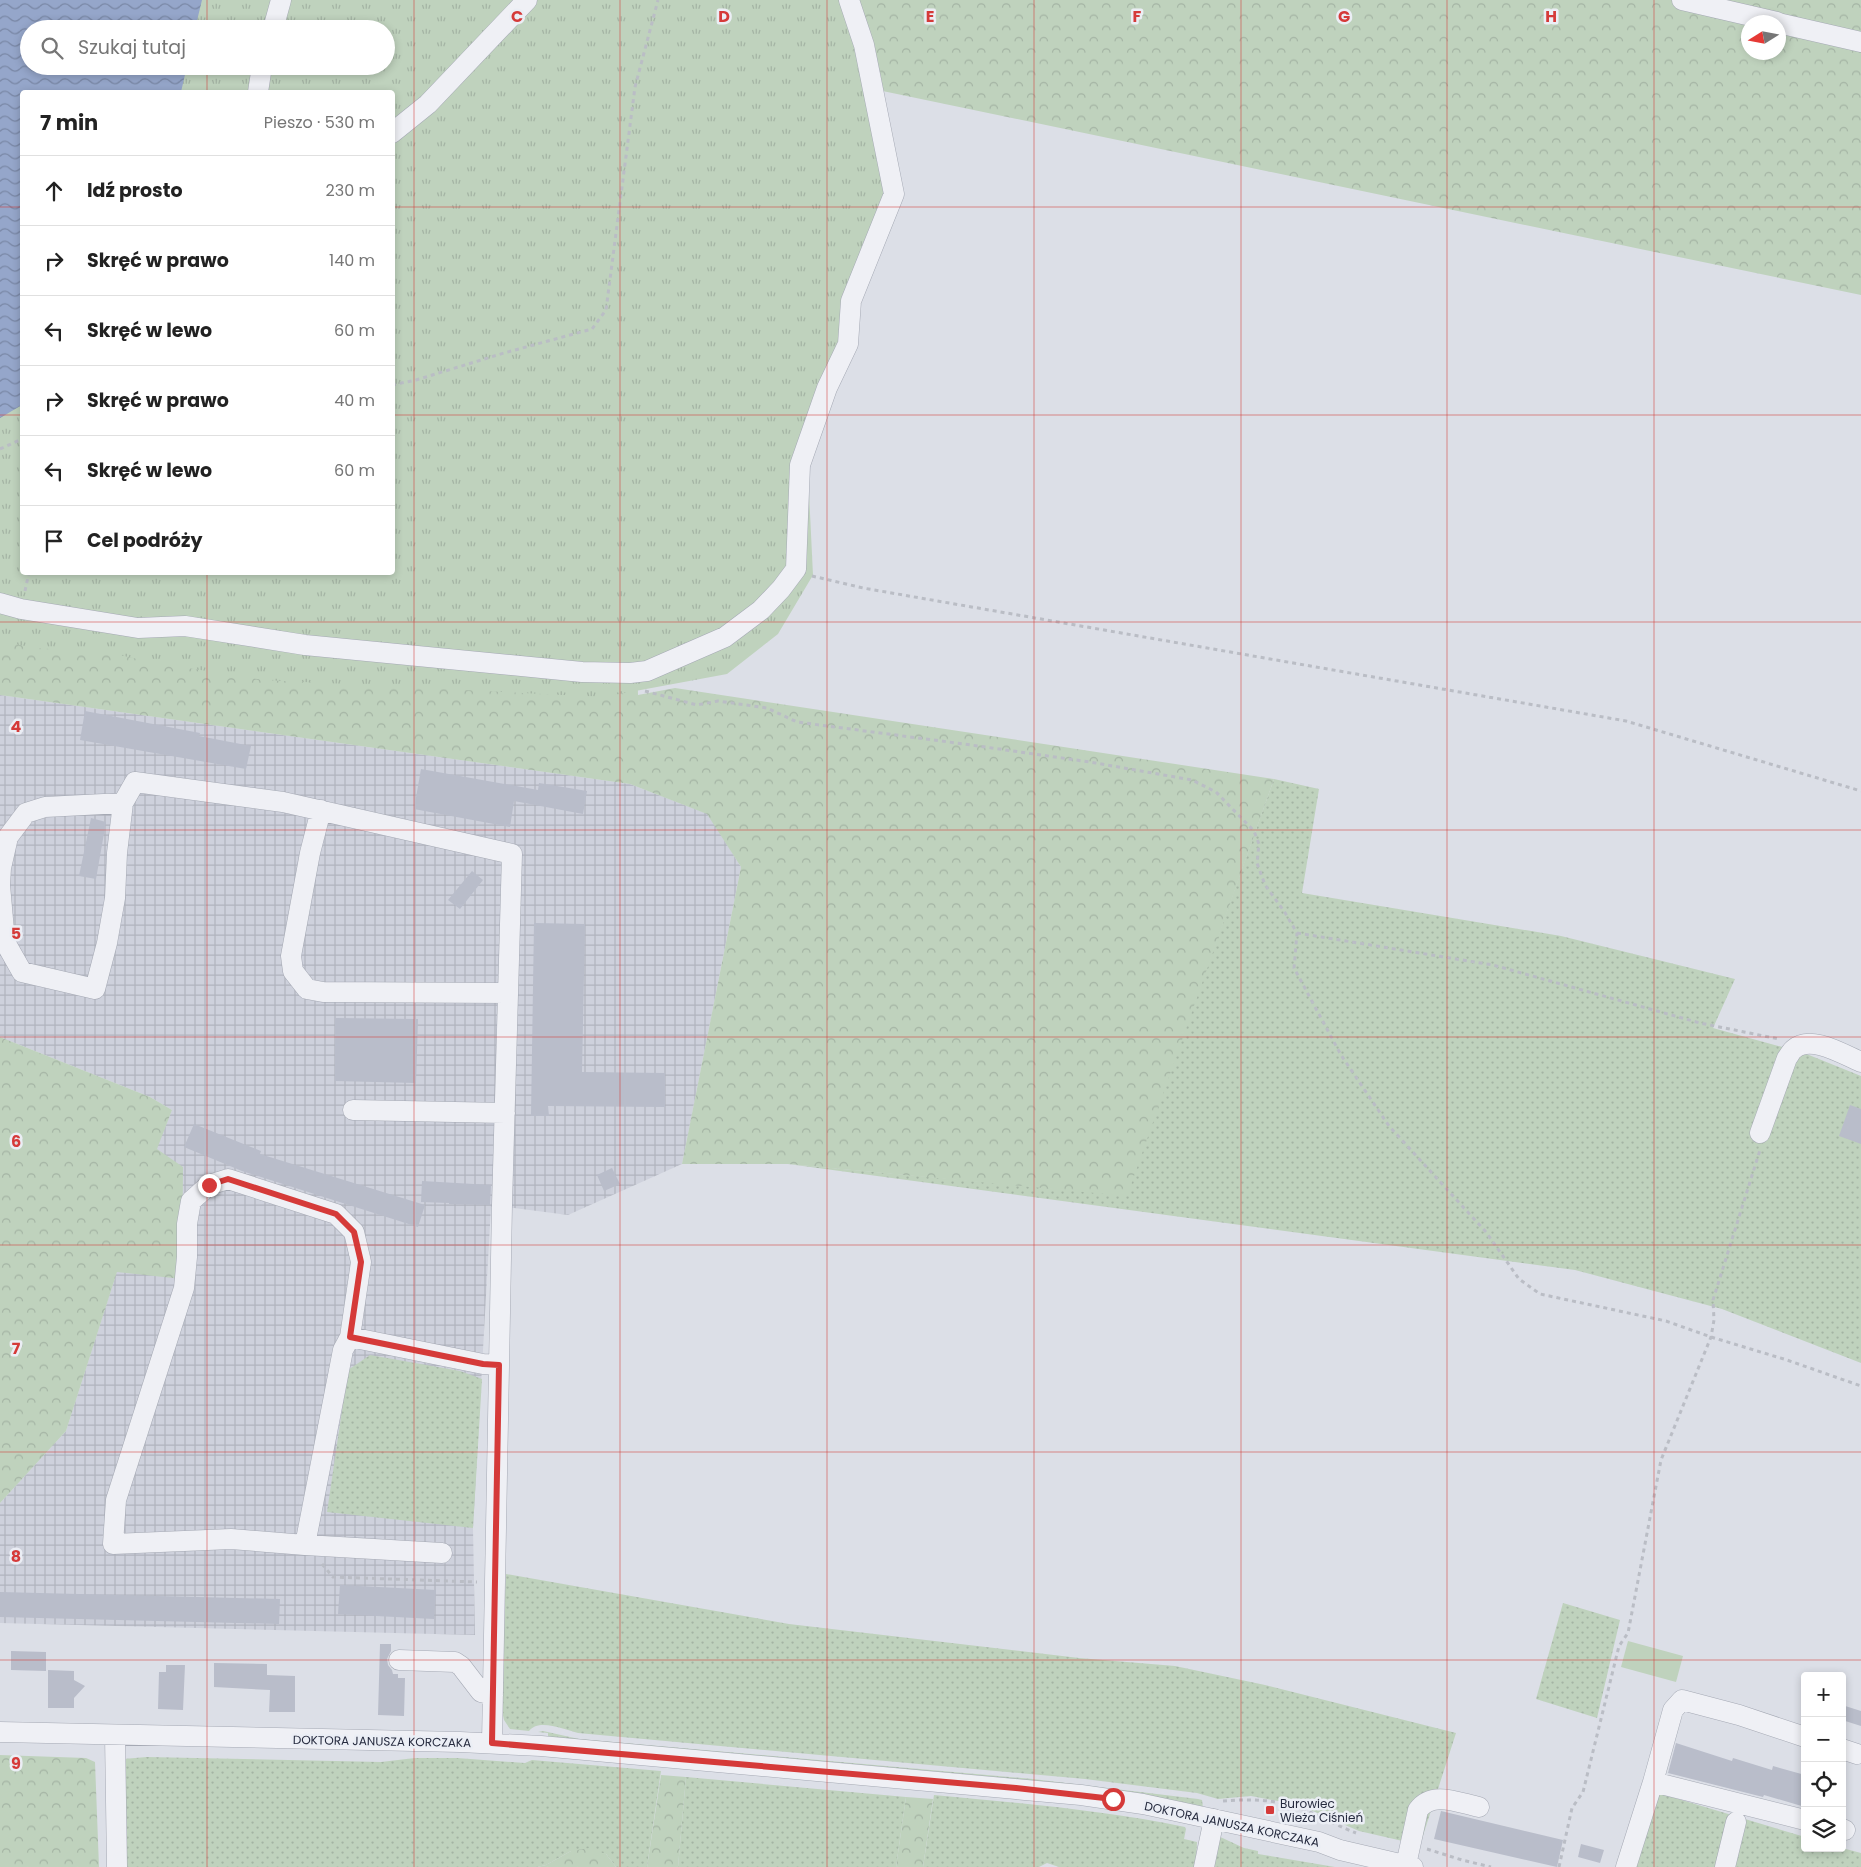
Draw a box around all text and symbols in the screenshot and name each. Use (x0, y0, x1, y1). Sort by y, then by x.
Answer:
text: C (511, 5, 523, 28)
text: D (718, 5, 730, 28)
text: E (926, 5, 934, 28)
text: F (1133, 5, 1142, 28)
text: G (1338, 5, 1350, 28)
text: H (1545, 5, 1557, 28)
north arrow (1741, 15, 1786, 60)
search box (20, 20, 395, 75)
icon: search (38, 34, 66, 62)
text: Szukaj tutaj (78, 34, 186, 61)
text: 7 min (40, 108, 98, 137)
text: Pieszo · 530 m (264, 111, 375, 134)
icon: ahead (40, 177, 68, 205)
text: Idź prosto (87, 177, 183, 204)
text: 230 m (326, 179, 375, 202)
icon: right (40, 247, 68, 275)
text: Skręć w prawo (87, 247, 229, 274)
text: 140 m (329, 249, 375, 272)
icon: left (40, 317, 68, 345)
text: Skręć w lewo (87, 317, 212, 344)
text: 60 m (334, 319, 375, 342)
icon: right (40, 387, 68, 415)
text: Skręć w prawo (87, 387, 229, 414)
text: 40 m (334, 389, 375, 412)
icon: left (40, 457, 68, 485)
text: Skręć w lewo (87, 457, 212, 484)
text: 60 m (334, 459, 375, 482)
icon: arrive (40, 527, 68, 555)
text: Cel podróży (87, 527, 202, 554)
text: 4 (11, 715, 22, 738)
text: 5 (11, 922, 21, 945)
text: 6 (11, 1130, 21, 1153)
route end (198, 1174, 221, 1197)
text: 7 (12, 1337, 21, 1360)
text: 8 (11, 1545, 21, 1568)
map controls (1801, 1672, 1846, 1852)
button: + (1801, 1672, 1846, 1717)
button: − (1801, 1717, 1846, 1762)
street label: DOKTORA JANUSZA KORCZAKA (293, 1731, 471, 1751)
text: 9 (11, 1752, 21, 1775)
button: locate (1801, 1762, 1846, 1807)
route start (1102, 1788, 1125, 1811)
place label: Burowiec Wieża Ciśnień (1280, 1795, 1363, 1826)
street label: DOKTORA JANUSZA KORCZAKA (1143, 1797, 1321, 1851)
marker: Burowiec Wieża Ciśnień (1264, 1804, 1276, 1816)
button: layers (1801, 1807, 1846, 1852)

